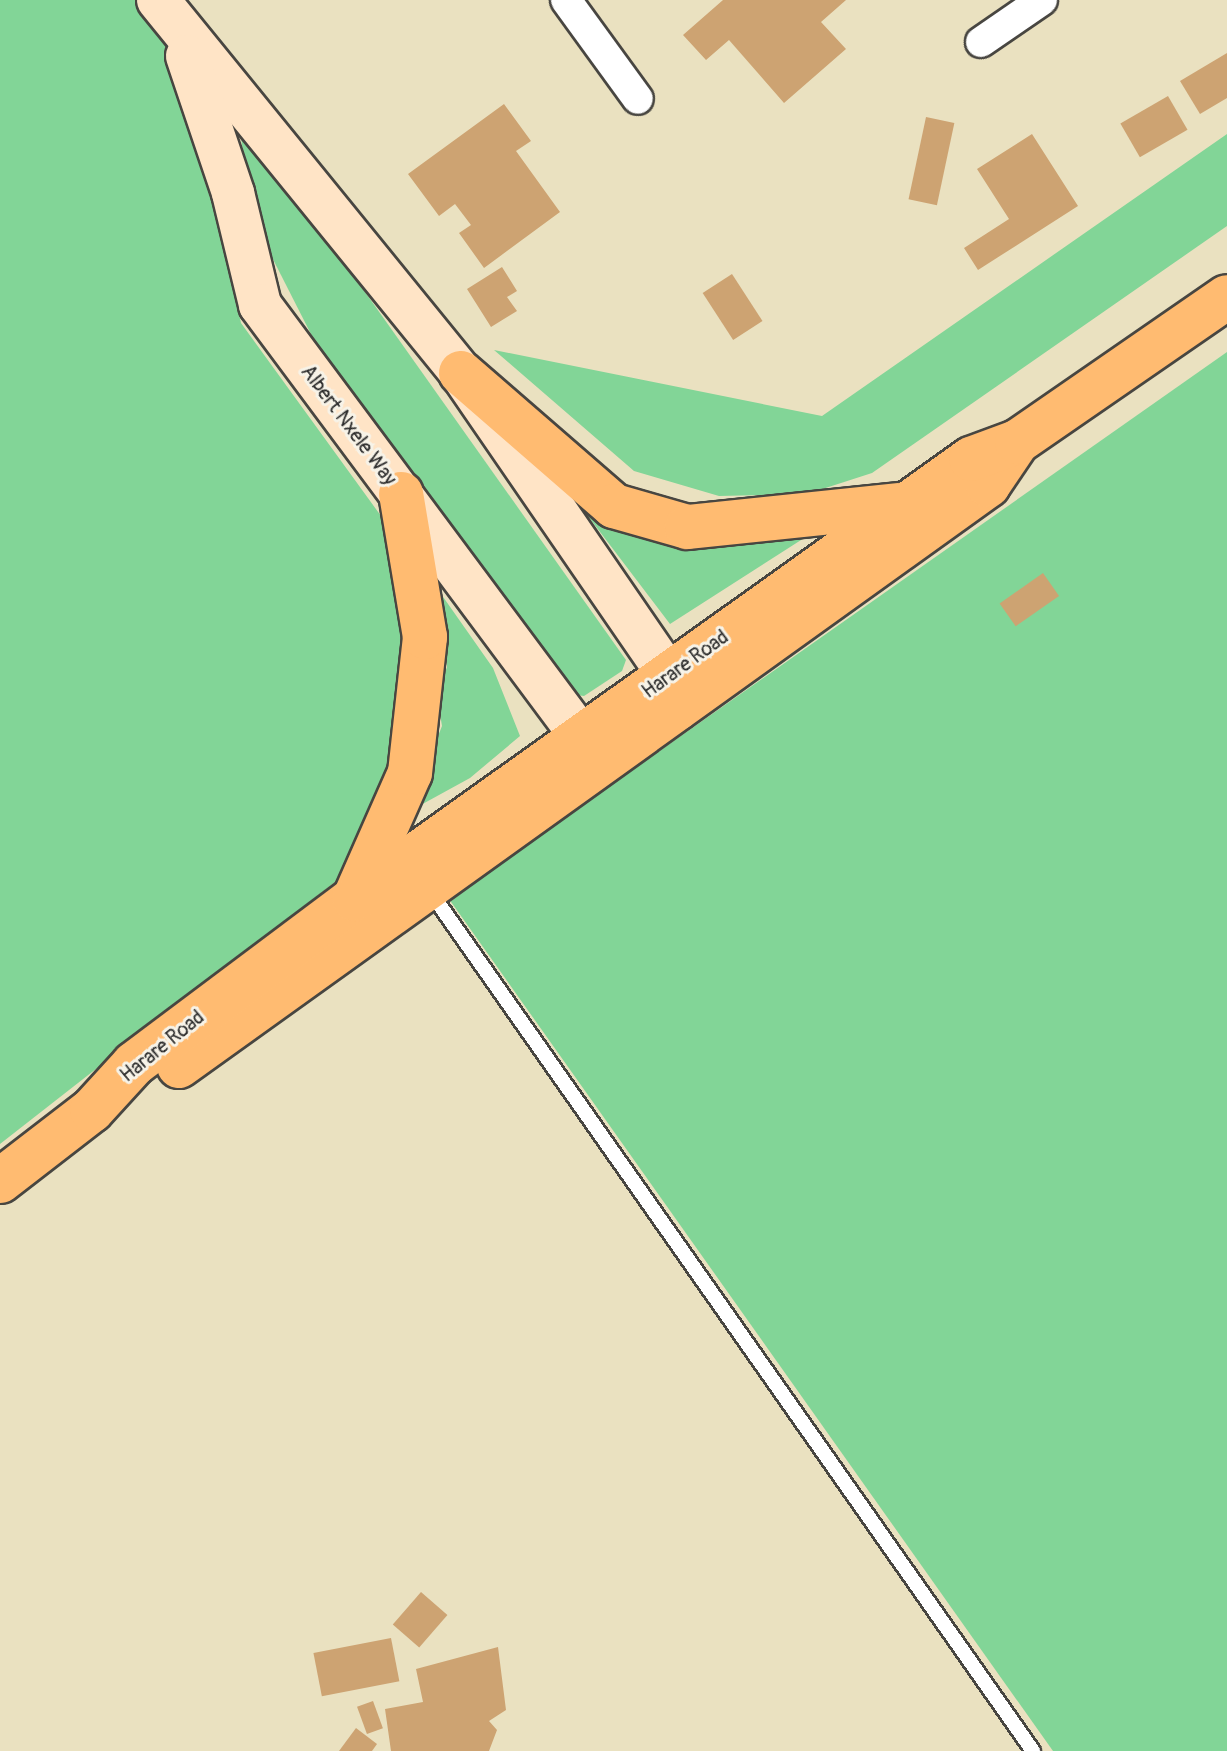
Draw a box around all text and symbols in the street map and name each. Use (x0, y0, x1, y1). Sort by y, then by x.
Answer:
street label: Albert Nxele Way (296, 360, 402, 490)
street label: Harare Road (637, 625, 733, 703)
street label: Harare Road (115, 1005, 209, 1087)

